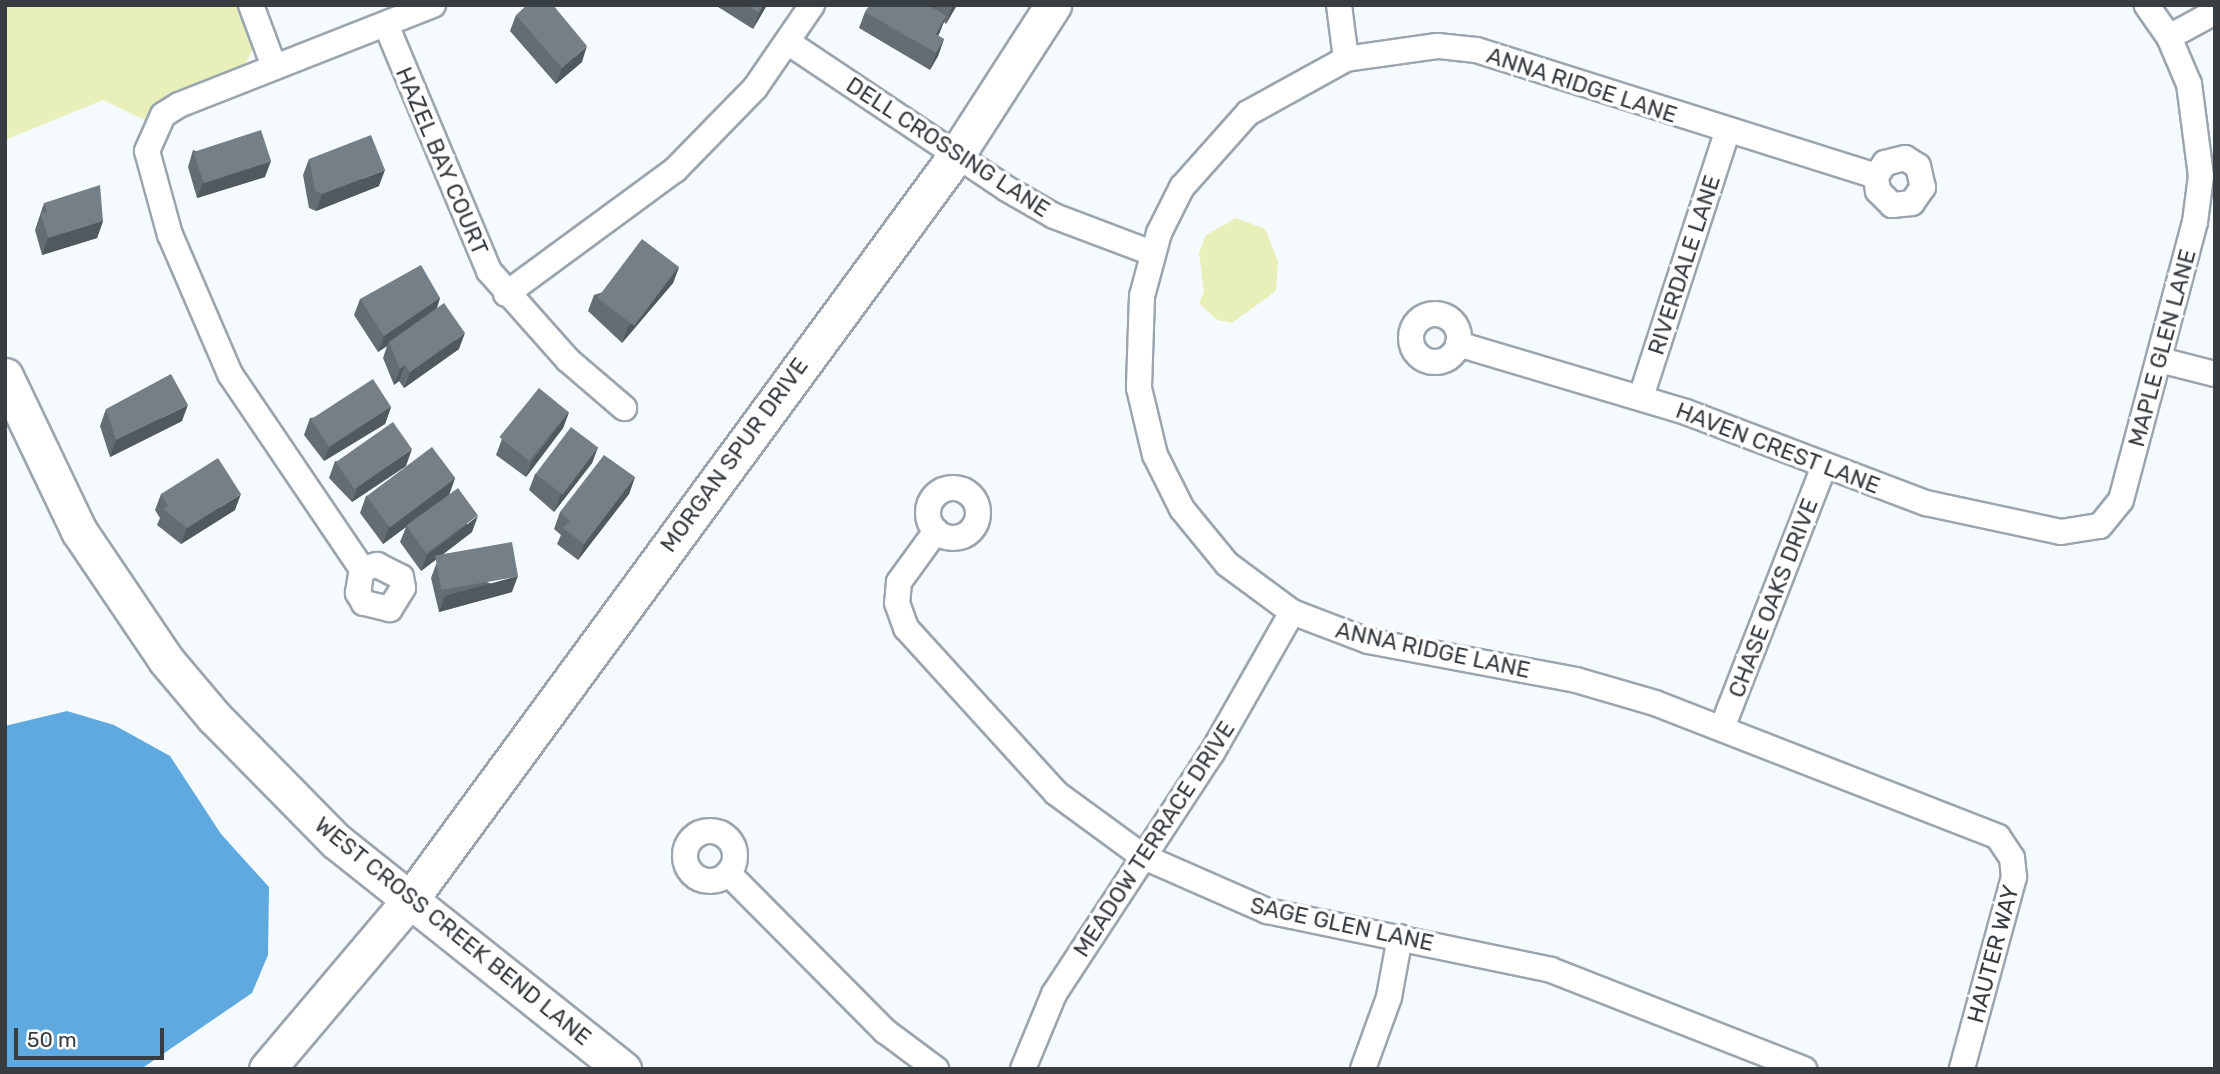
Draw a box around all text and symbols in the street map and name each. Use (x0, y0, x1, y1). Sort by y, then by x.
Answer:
street label: ANNA RIDGE LANE (1483, 41, 1681, 129)
street label: HAZEL BAY COURT (390, 62, 494, 260)
street label: DELL CROSSING LANE (841, 71, 1055, 223)
street label: RIVERDALE LANE (1642, 172, 1726, 358)
street label: MAPLE GLEN LANE (2122, 246, 2202, 450)
street label: MORGAN SPUR DRIVE (654, 352, 814, 558)
street label: HAVEN CREST LANE (1672, 396, 1884, 500)
street label: CHASE OAKS DRIVE (1722, 495, 1824, 701)
street label: ANNA RIDGE LANE (1333, 616, 1533, 684)
street label: MEADOW TERRACE DRIVE (1067, 716, 1241, 962)
street label: WEST CROSS CREEK BEND LANE (309, 811, 597, 1051)
street label: HAUTER WAY (1961, 882, 2025, 1026)
street label: SAGE GLEN LANE (1248, 891, 1436, 957)
scale bar (18, 1014, 168, 1058)
text: 50 m (27, 1027, 77, 1052)

